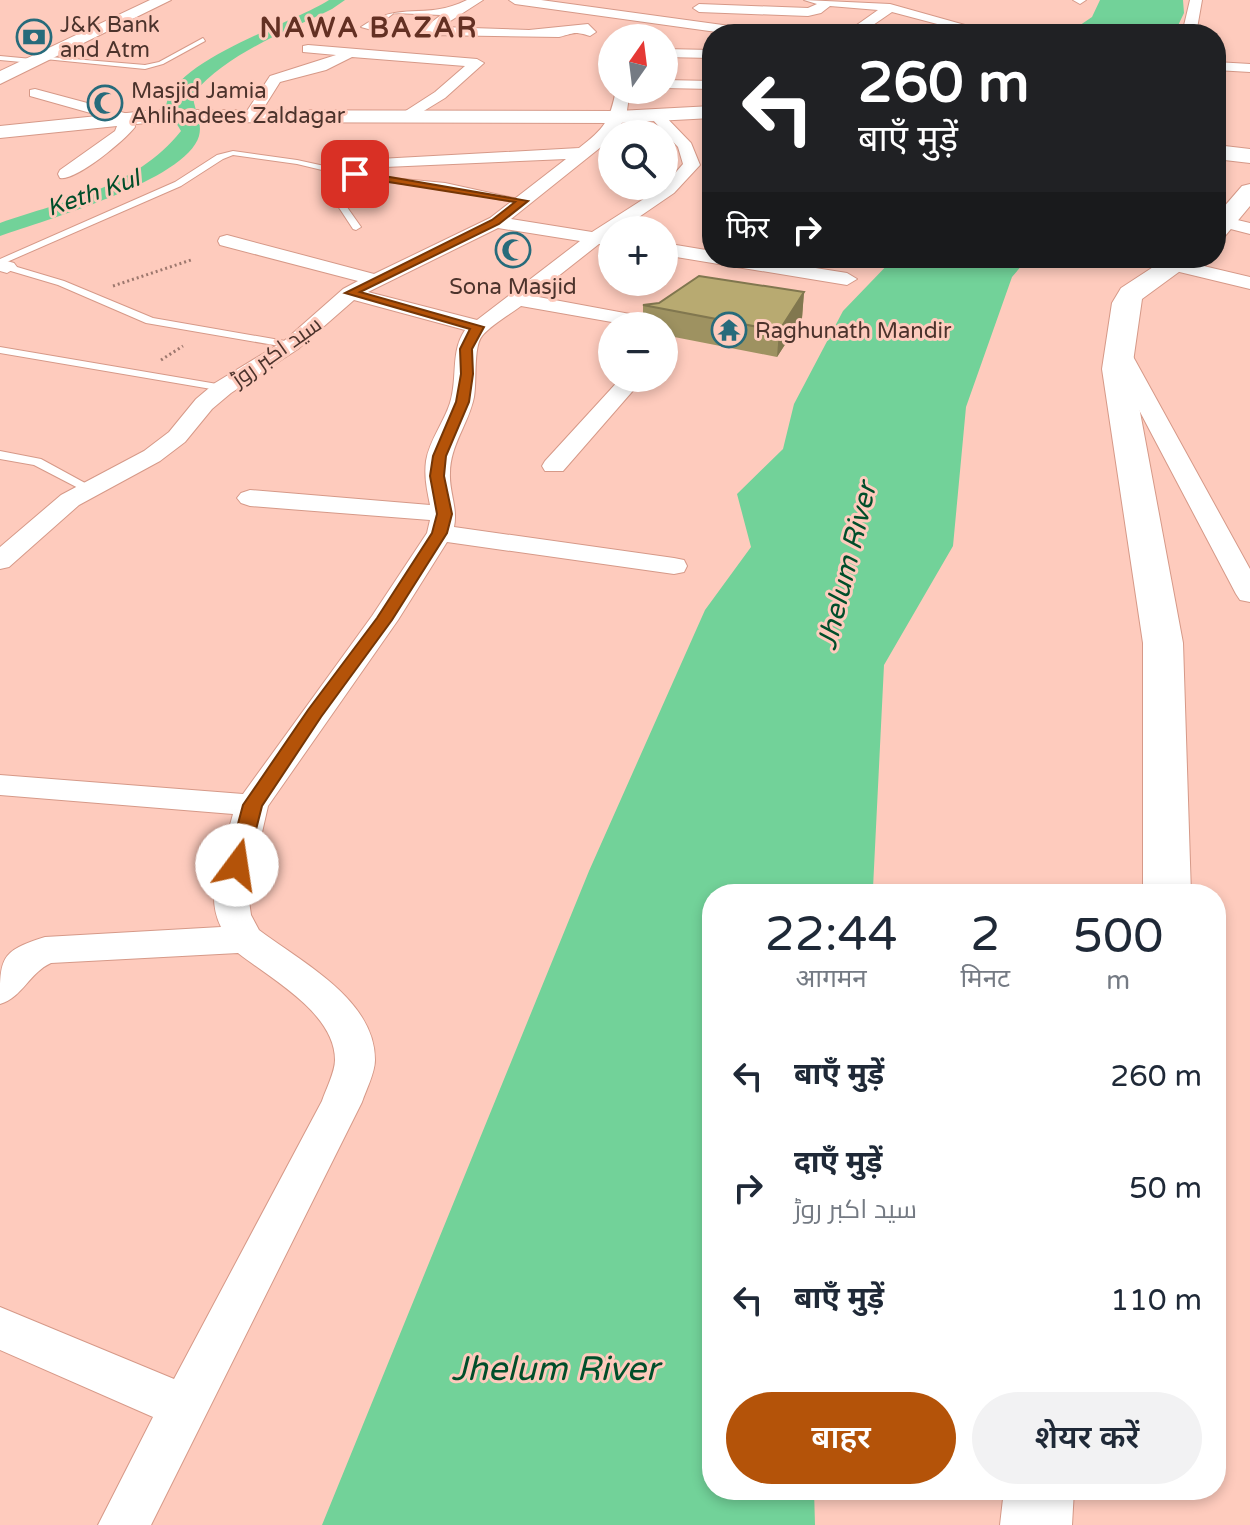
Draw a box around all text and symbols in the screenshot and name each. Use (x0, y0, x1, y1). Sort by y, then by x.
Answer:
district label: NAWA BAZAR (260, 11, 478, 45)
place label: J&K Bank and Atm (60, 12, 160, 63)
bank icon: J&K Bank and Atm (15, 18, 53, 56)
north arrow (598, 24, 678, 104)
map controls (598, 24, 678, 392)
text: 260 m (858, 50, 1029, 117)
icon: left (726, 56, 830, 160)
place label: Masjid Jamia Ahlihadees Zaldagar (131, 78, 346, 129)
mosque icon: Masjid Jamia Ahlihadees Zaldagar (86, 84, 124, 122)
text: बाएँ मुड़ें (858, 118, 958, 161)
button: search (598, 120, 678, 200)
pin (321, 140, 389, 208)
icon: arrive (333, 152, 377, 196)
water label: Keth Kul (43, 163, 146, 223)
icon: right (785, 208, 829, 252)
text: फिर (726, 210, 769, 247)
button: + (598, 216, 678, 296)
mosque icon: Sona Masjid (494, 231, 532, 269)
place label: Sona Masjid (449, 274, 577, 300)
street label: سید اکبر روڑ (225, 311, 327, 393)
temple icon: Raghunath Mandir (710, 311, 748, 349)
button: − (598, 312, 678, 392)
place label: Raghunath Mandir (755, 318, 952, 344)
water label: Jhelum River (810, 476, 885, 653)
position arrow (195, 823, 279, 907)
text: 22:44 (765, 906, 898, 964)
text: 2 (970, 906, 1000, 964)
text: 500 (1073, 908, 1163, 966)
text: आगमन (796, 963, 867, 994)
text: मिनट (960, 963, 1010, 994)
text: m (1106, 965, 1130, 996)
icon: left (726, 1054, 770, 1098)
text: बाएँ मुड़ें (794, 1056, 884, 1093)
text: 260 m (1110, 1058, 1202, 1095)
text: दाएँ मुड़ें (794, 1144, 882, 1181)
icon: right (726, 1166, 770, 1210)
text: 50 m (1129, 1170, 1202, 1207)
text: سید اکبر روڑ (794, 1194, 917, 1225)
icon: left (726, 1278, 770, 1322)
text: बाएँ मुड़ें (794, 1280, 884, 1317)
text: 110 m (1110, 1282, 1202, 1319)
water label: Jhelum River (451, 1349, 663, 1390)
button: बाहर (726, 1392, 956, 1484)
button: शेयर करें (972, 1392, 1202, 1484)

